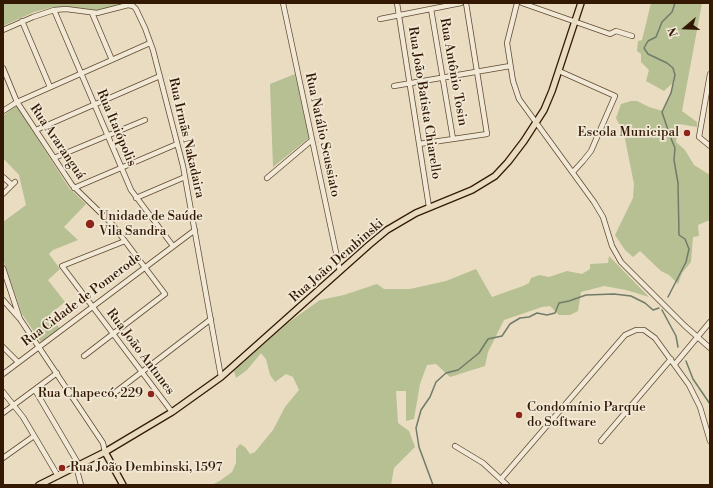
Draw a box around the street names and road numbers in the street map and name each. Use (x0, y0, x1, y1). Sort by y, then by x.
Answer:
street label: Rua Antônio Tosin (436, 17, 470, 127)
street label: Rua João Batista Chiarello (404, 26, 444, 180)
street label: Rua Natálio Scussiato (301, 71, 343, 199)
street label: Rua Irmãs Nakadaira (165, 76, 207, 200)
street label: Rua Itaiópolis (93, 87, 139, 169)
street label: Rua Araranguá (26, 101, 88, 183)
street label: Rua João Dembinski (287, 216, 387, 306)
street label: Rua Cidade de Pomerode (19, 250, 145, 350)
street label: Rua João Antunes (103, 306, 177, 398)

